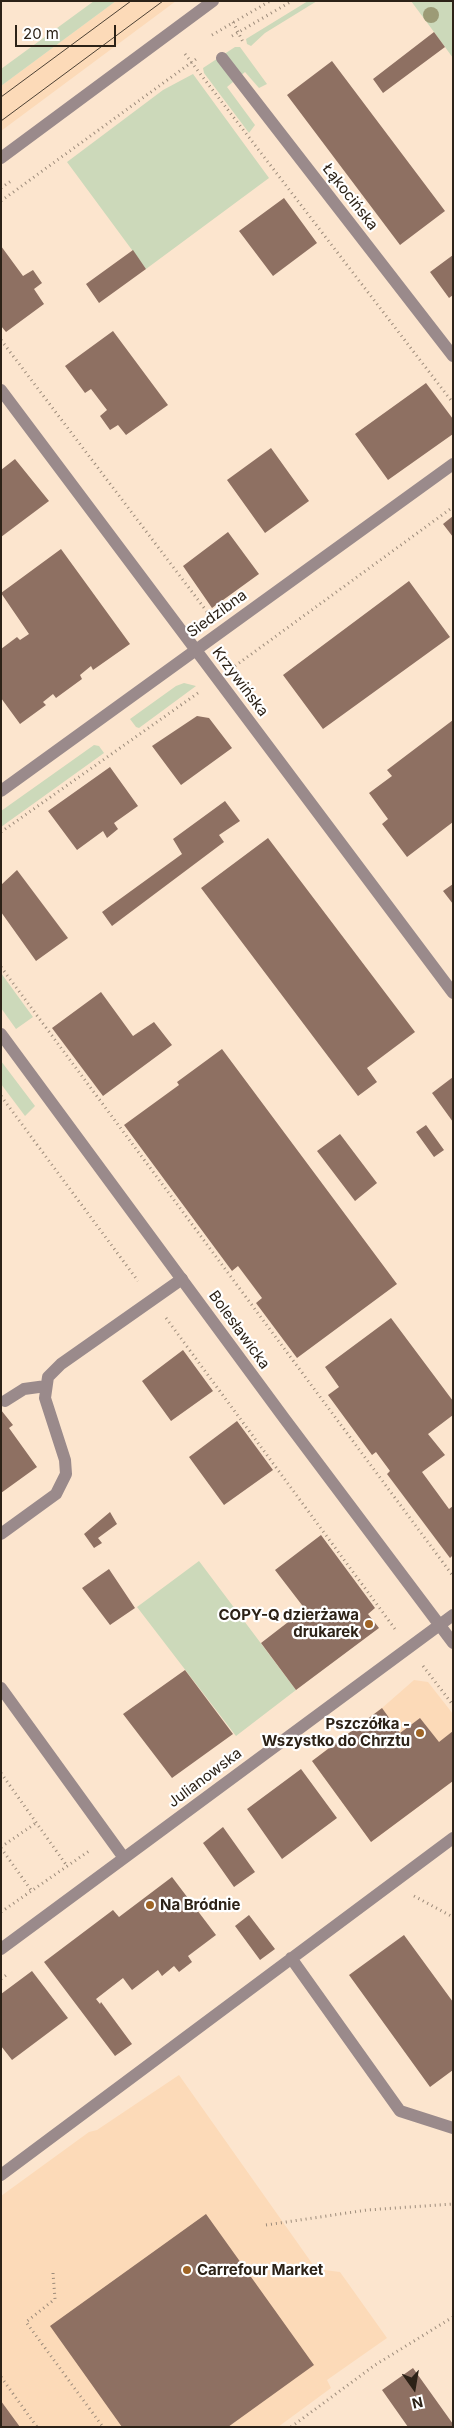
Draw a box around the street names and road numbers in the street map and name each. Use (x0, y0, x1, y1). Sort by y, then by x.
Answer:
street label: Łąkocińska (318, 160, 382, 234)
street label: Siedzibna (184, 586, 250, 642)
street label: Krzywińska (208, 644, 272, 720)
street label: Bolesławicka (205, 1287, 273, 1373)
street label: Julianowska (165, 1744, 245, 1812)

